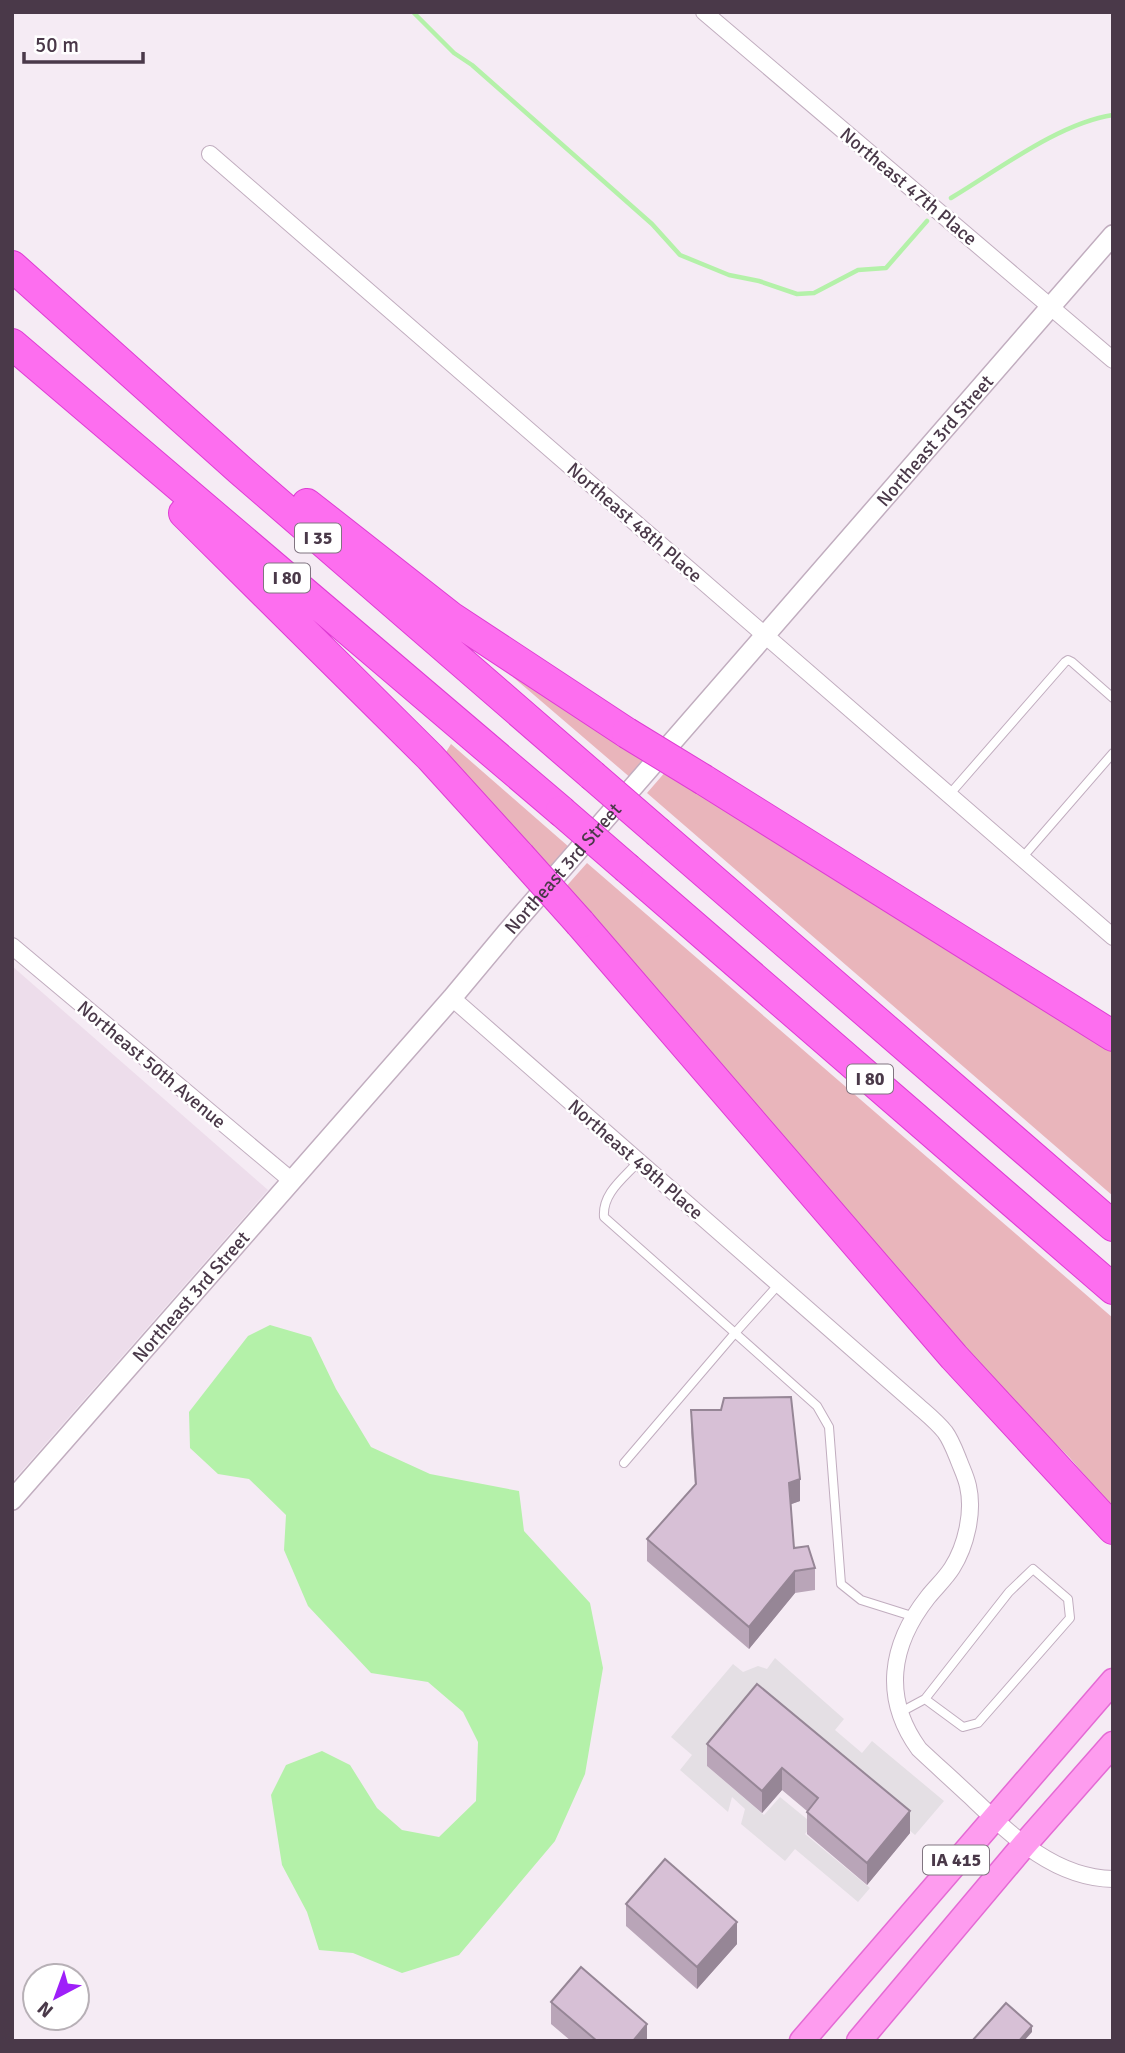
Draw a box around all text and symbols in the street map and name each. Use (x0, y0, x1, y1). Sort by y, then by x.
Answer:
scale bar (24, 21, 144, 65)
text: 50 m (35, 32, 79, 58)
street label: Northeast 47th Place (835, 122, 982, 251)
street label: Northeast 3rd Street (872, 370, 999, 512)
street label: Northeast 48th Place (562, 457, 707, 588)
road number: I 35 (295, 524, 341, 552)
road number: I 80 (264, 564, 310, 592)
street label: Northeast 3rd Street (500, 798, 627, 940)
street label: Northeast 50th Avenue (72, 996, 231, 1134)
road number: I 80 (847, 1064, 893, 1094)
street label: Northeast 49th Place (563, 1094, 708, 1225)
street label: Northeast 3rd Street (127, 1226, 255, 1367)
road number: IA 415 (923, 1846, 989, 1874)
north arrow (21, 1962, 91, 2032)
text: N (33, 1996, 58, 2022)

